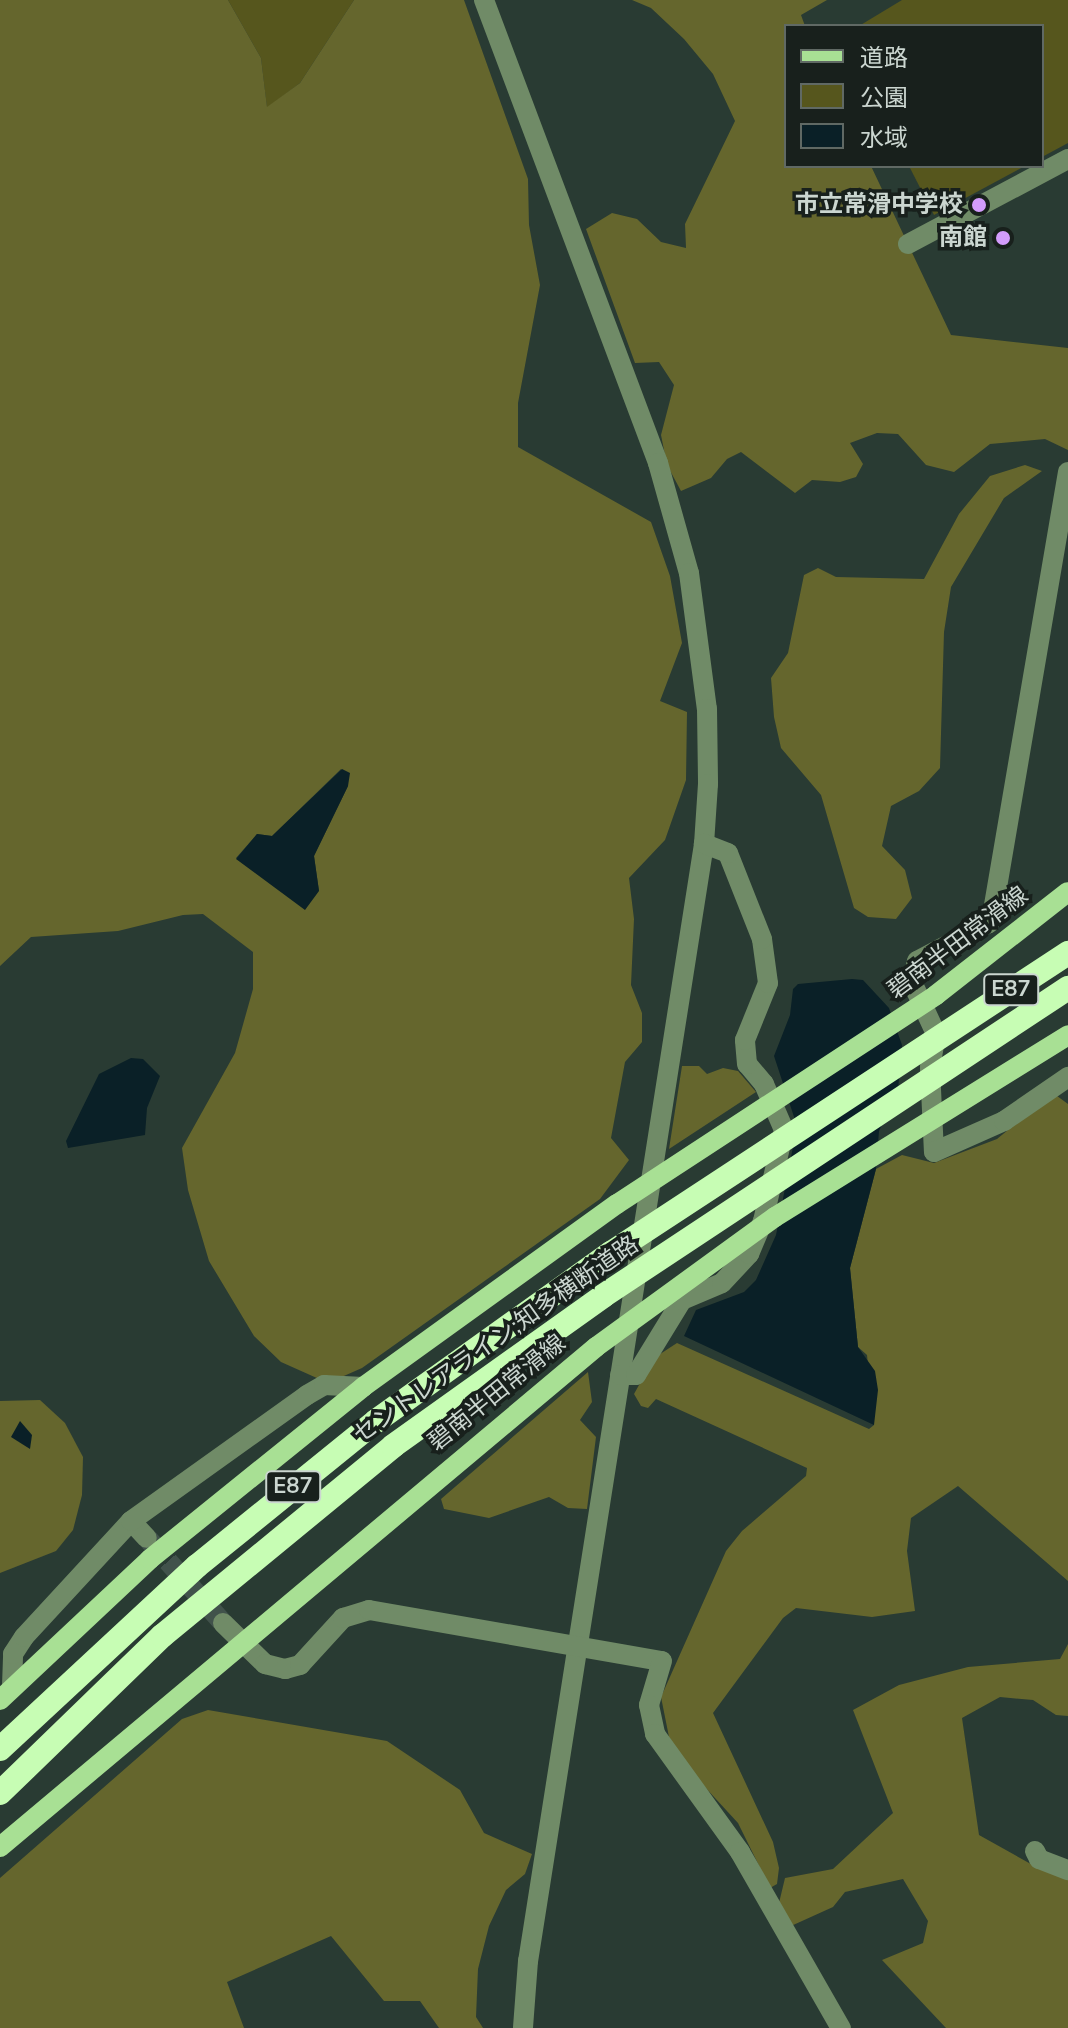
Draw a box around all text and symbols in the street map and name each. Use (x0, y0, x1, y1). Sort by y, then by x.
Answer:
legend (784, 24, 1044, 168)
text: 道路 (860, 42, 908, 74)
text: 公園 (860, 82, 908, 114)
text: 水域 (860, 122, 908, 154)
place label: 市立常滑中学校 (795, 191, 963, 219)
marker: 市立常滑中学校 (970, 196, 988, 214)
place label: 南館 (939, 224, 987, 252)
marker: 南館 (994, 229, 1012, 247)
street label: 碧南半田常滑線 (882, 881, 1034, 1005)
road number: E87 (983, 972, 1039, 1008)
street label: セントレアライン;知多横断道路 (348, 1230, 644, 1450)
street label: 碧南半田常滑線 (423, 1329, 571, 1457)
road number: E87 (265, 1469, 321, 1505)

